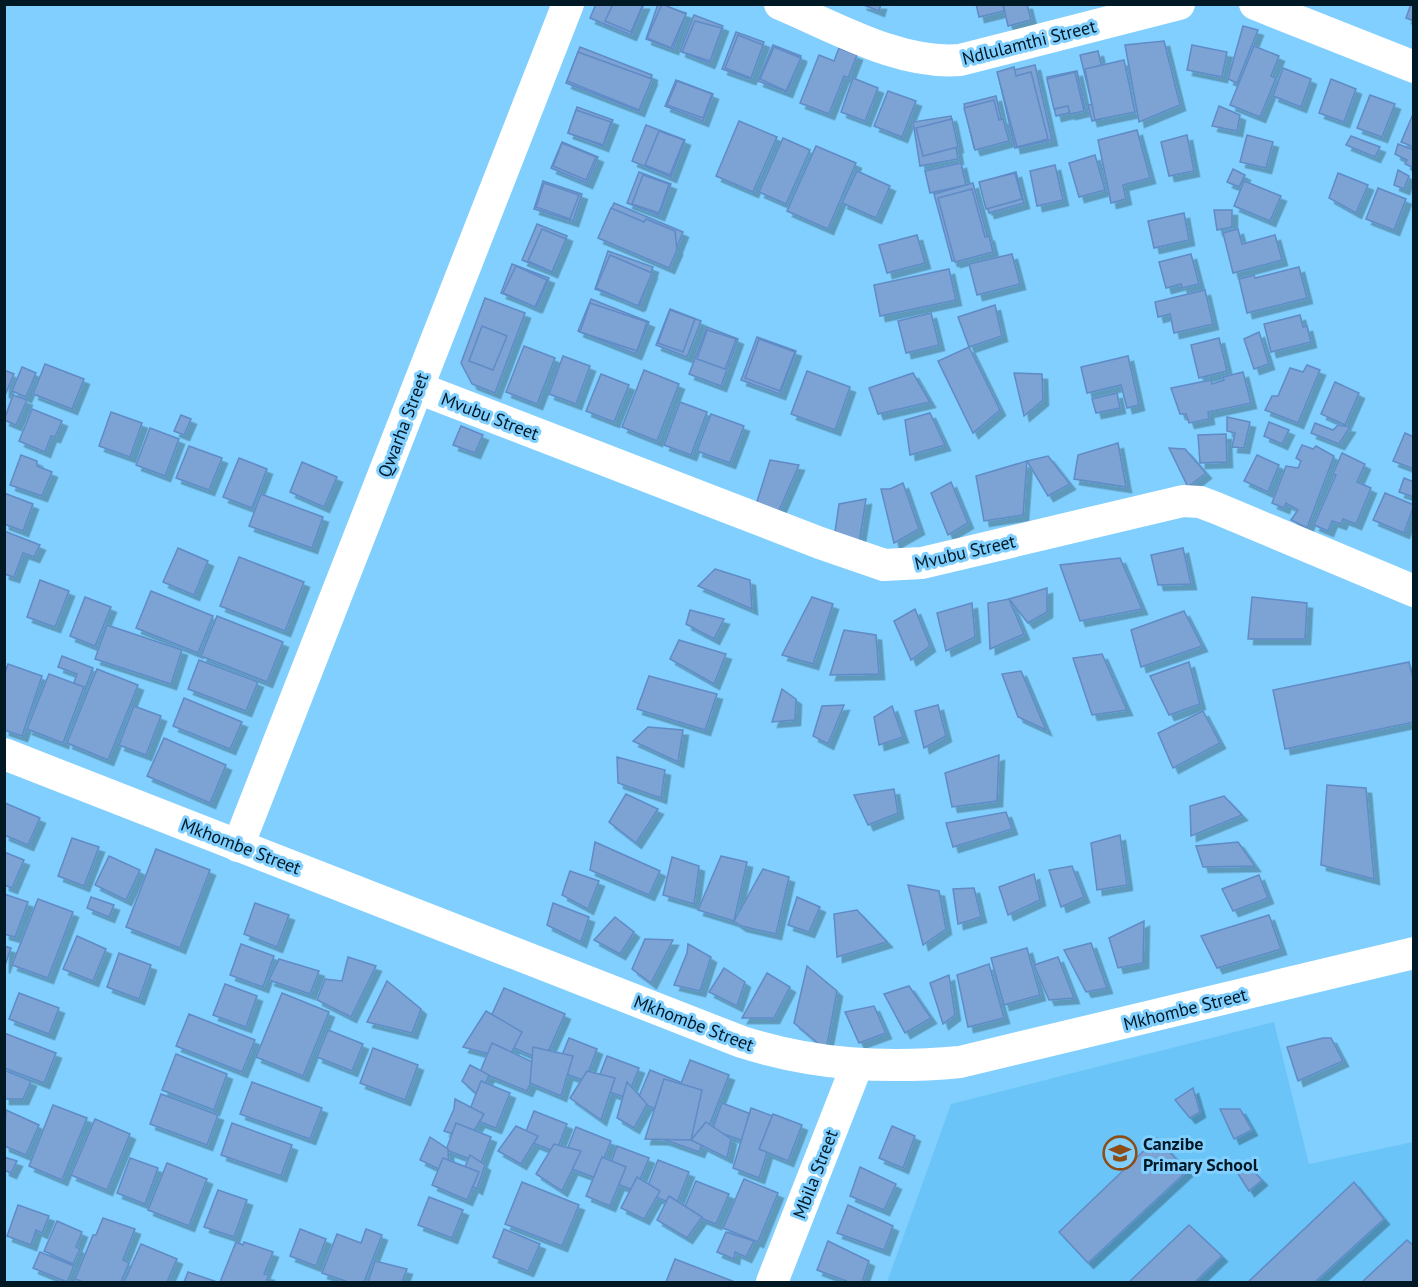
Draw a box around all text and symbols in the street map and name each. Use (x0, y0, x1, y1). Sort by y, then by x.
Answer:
street label: Ndlulamthi Street (960, 14, 1098, 70)
street label: Qwarha Street (373, 369, 433, 481)
street label: Mvubu Street (438, 387, 542, 445)
street label: Mvubu Street (912, 529, 1018, 575)
street label: Mkhombe Street (178, 813, 304, 879)
street label: Mkhombe Street (1121, 983, 1249, 1035)
street label: Mkhombe Street (631, 990, 757, 1056)
street label: Mbila Street (787, 1126, 843, 1222)
place label: Canzibe Primary School (1143, 1132, 1259, 1176)
school or university icon: Canzibe Primary School (1102, 1135, 1138, 1171)

